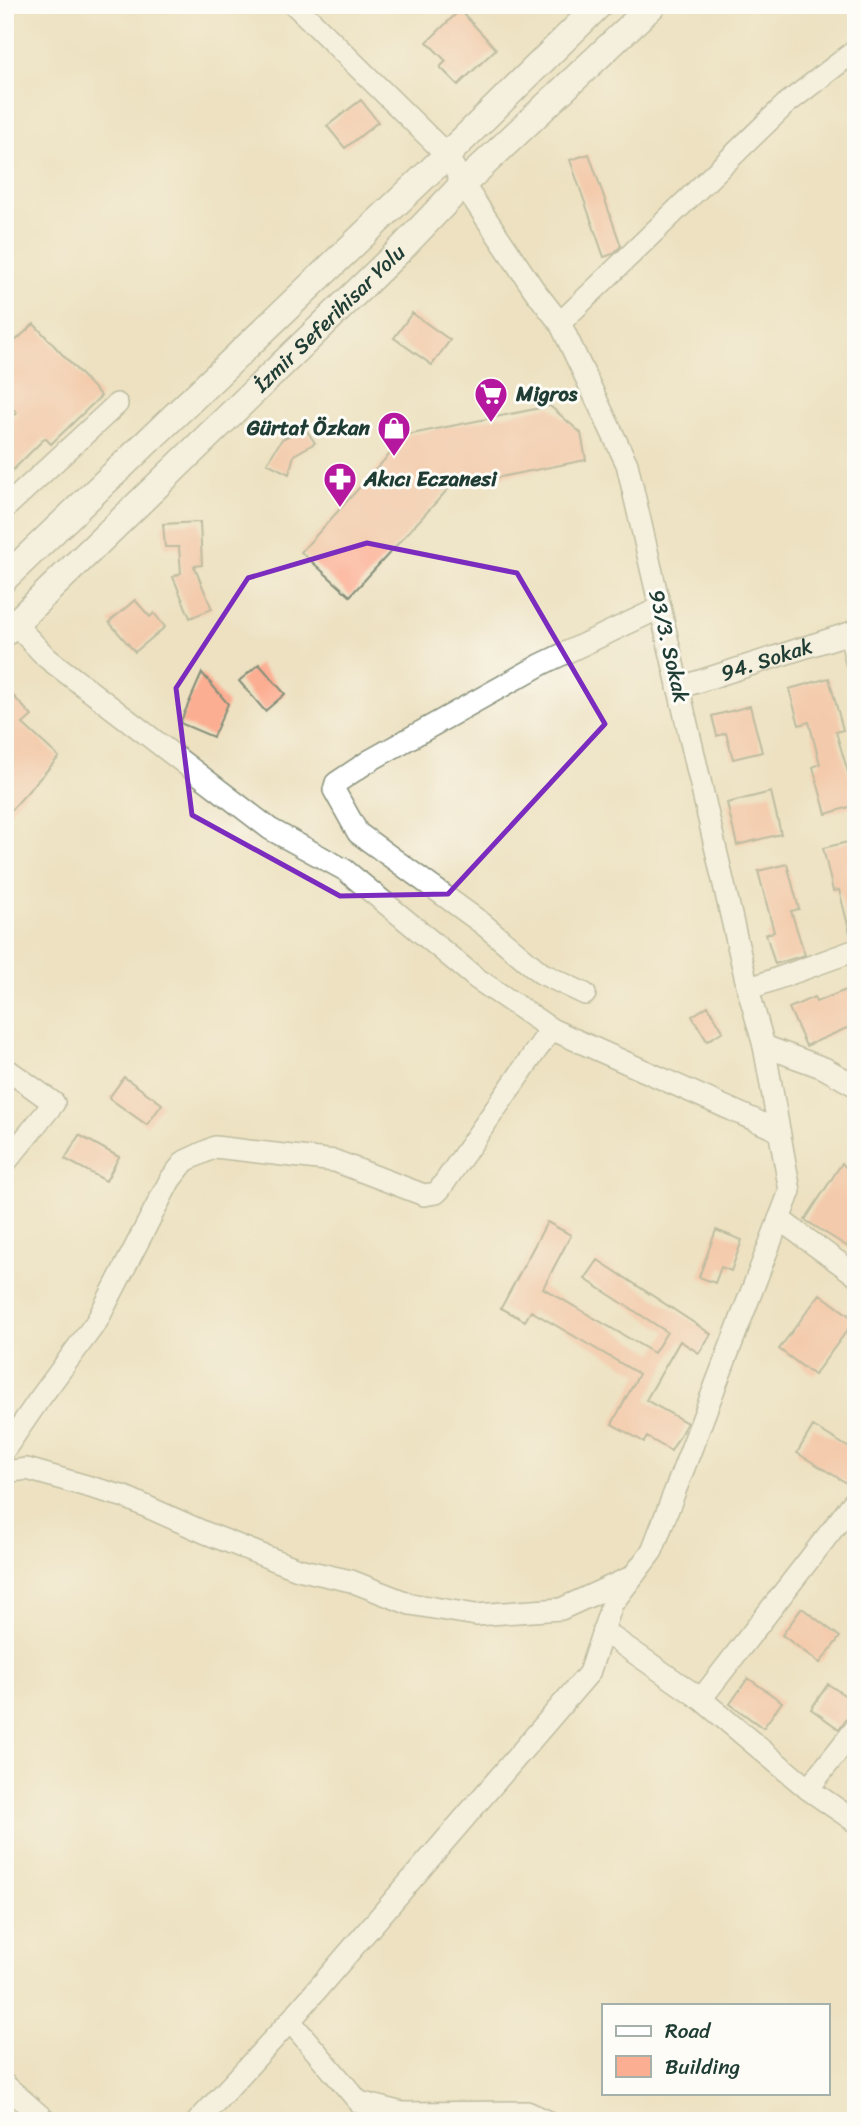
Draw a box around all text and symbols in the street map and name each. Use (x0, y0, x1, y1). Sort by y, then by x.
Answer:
street label: İzmir Seferihisar Yolu (244, 234, 415, 403)
supermarket icon: Migros (472, 375, 510, 424)
place label: Migros (515, 375, 578, 413)
place label: Gürtat Özkan (246, 409, 371, 447)
shop icon: Gürtat Özkan (375, 409, 413, 458)
pharmacy icon: Akıcı Eczanesi (321, 460, 359, 509)
place label: Akıcı Eczanesi (363, 460, 498, 498)
street label: 93/3. Sokak (638, 586, 700, 706)
street label: 94. Sokak (716, 627, 817, 692)
legend (602, 2004, 830, 2094)
text: Road (665, 2012, 712, 2050)
text: Building (665, 2048, 741, 2086)

